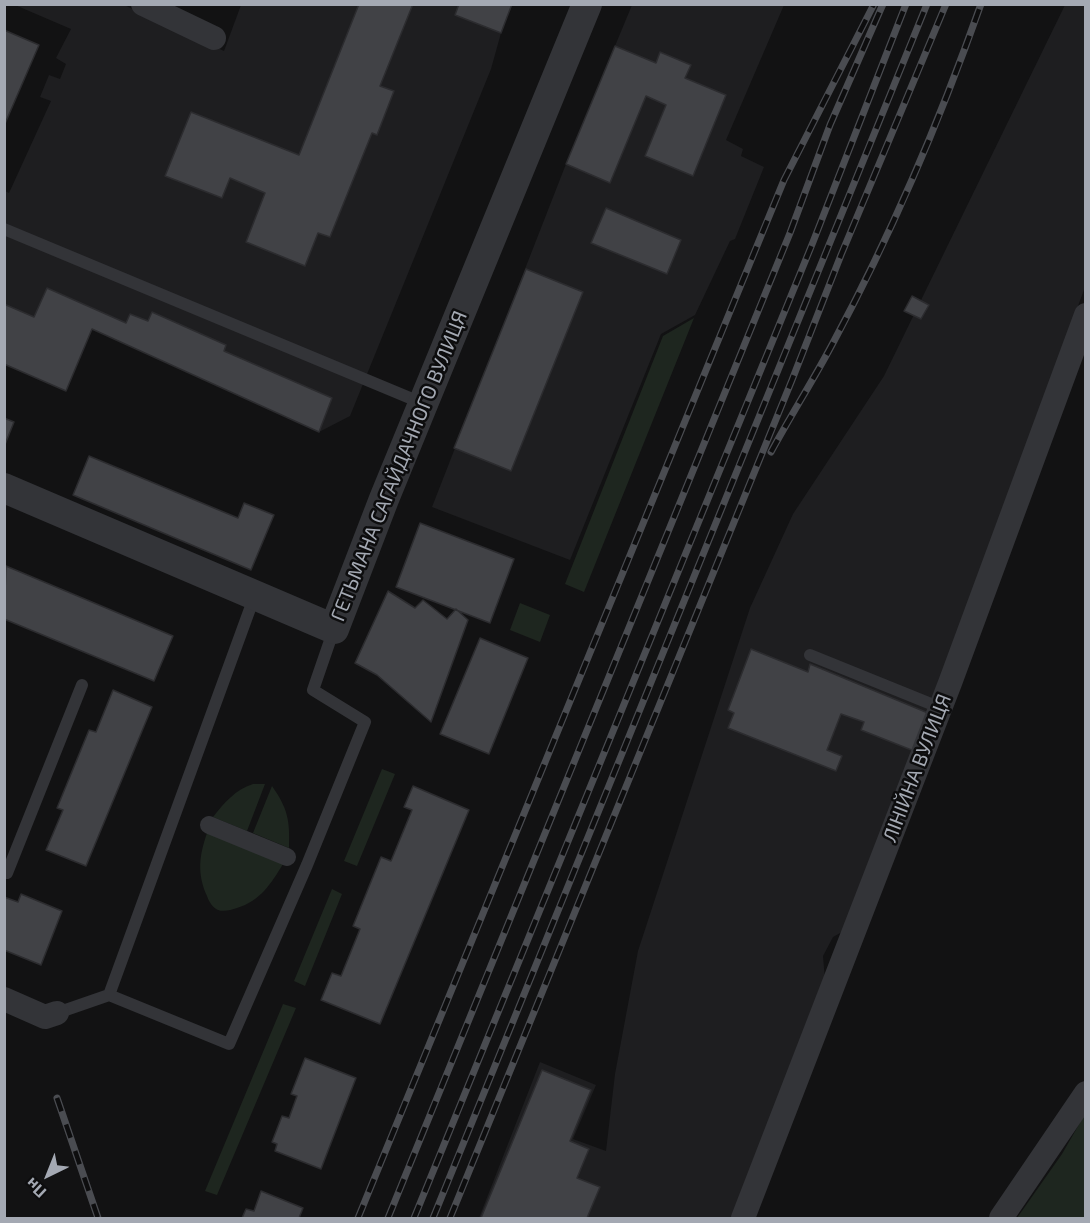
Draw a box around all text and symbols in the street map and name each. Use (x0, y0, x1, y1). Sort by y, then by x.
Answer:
street label: ГЕТЬМАНА САГАЙДАЧНОГО ВУЛИЦЯ (326, 307, 472, 625)
street label: ЛІНІЙНА ВУЛИЦЯ (878, 691, 956, 845)
north arrow (18, 1145, 78, 1205)
text: Пн (21, 1174, 49, 1203)

